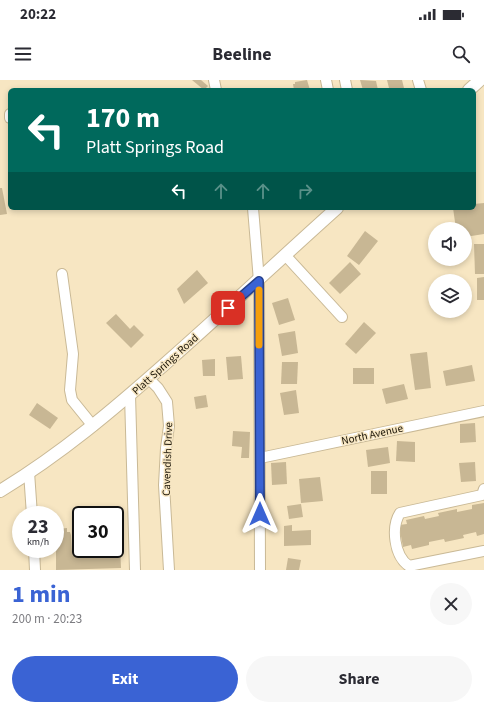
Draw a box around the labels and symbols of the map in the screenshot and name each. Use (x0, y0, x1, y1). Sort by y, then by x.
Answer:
pin (211, 291, 245, 325)
street label: Platt Springs Road (129, 331, 202, 398)
street label: Cavendish Drive (159, 421, 176, 496)
street label: North Avenue (340, 421, 405, 448)
position arrow (239, 493, 281, 535)
speed limit sign: 30 (72, 506, 124, 558)

